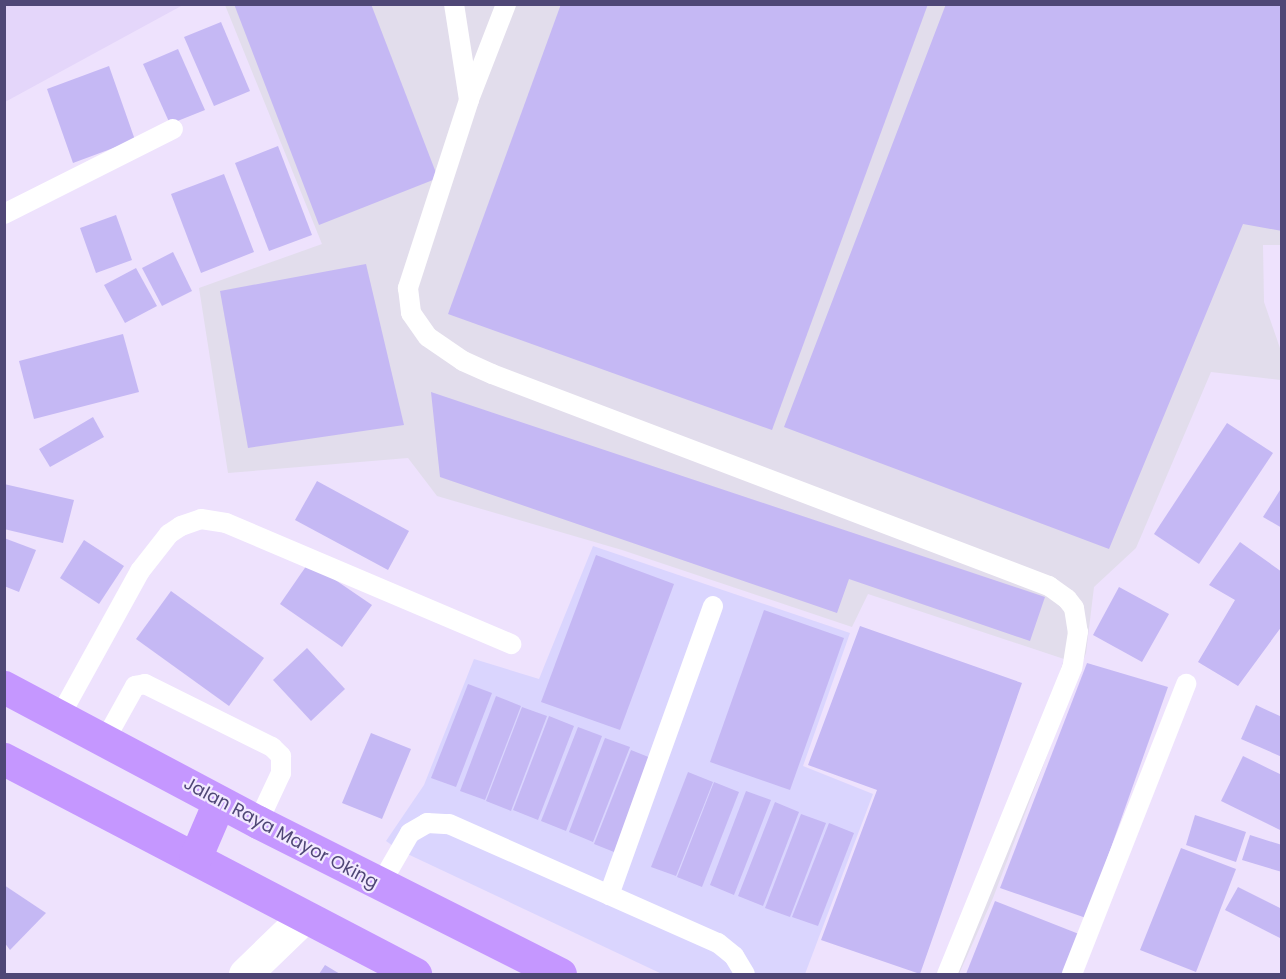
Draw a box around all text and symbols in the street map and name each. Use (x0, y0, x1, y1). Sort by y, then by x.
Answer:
street label: Jalan Raya Mayor Oking (180, 772, 382, 894)

